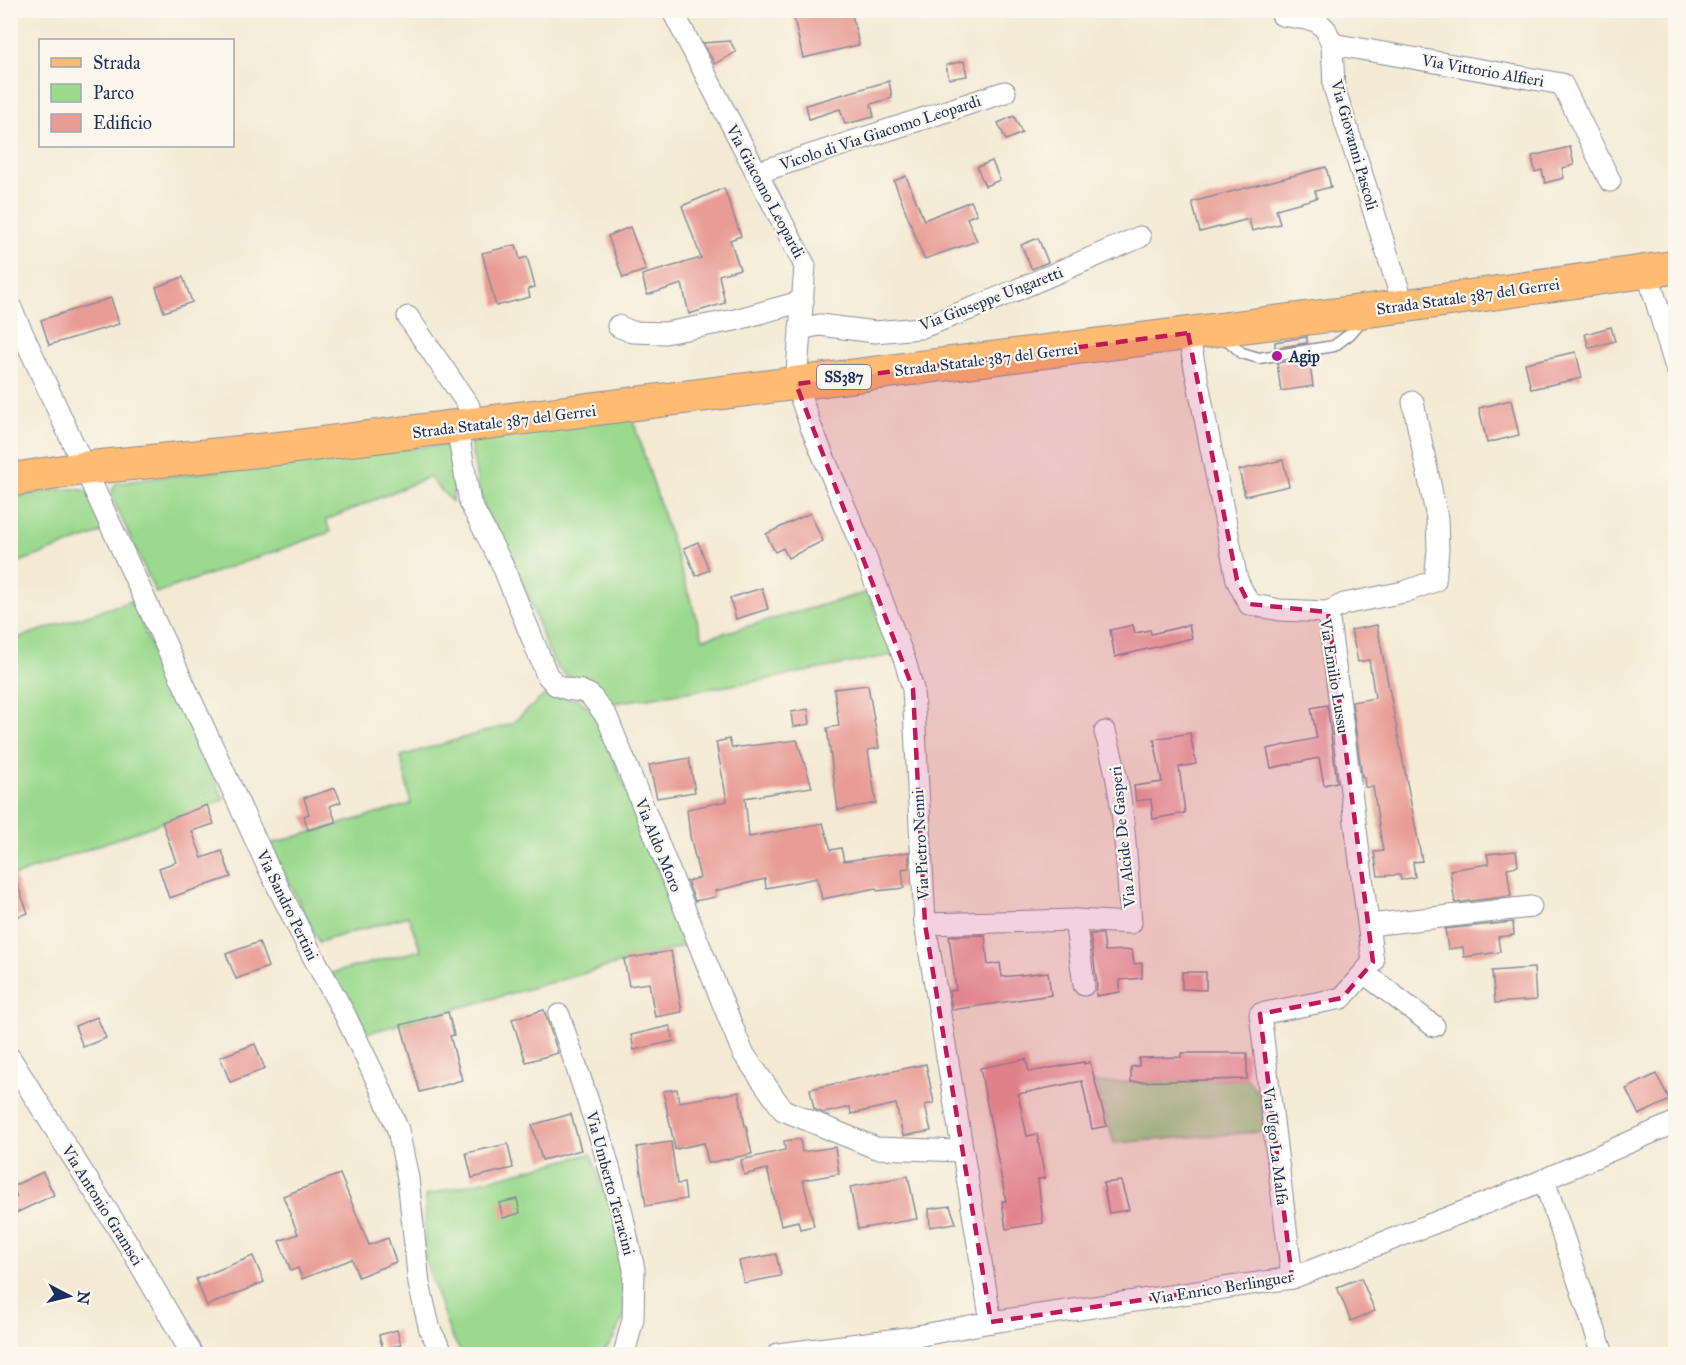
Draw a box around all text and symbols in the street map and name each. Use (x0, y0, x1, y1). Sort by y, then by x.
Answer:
legend (39, 39, 234, 147)
street label: Via Vittorio Alfieri (1419, 50, 1546, 91)
text: Strada (93, 52, 141, 74)
street label: Via Giovanni Pascoli (1327, 77, 1382, 213)
text: Parco (93, 82, 134, 104)
street label: Vicolo di Via Giacomo Leopardi (776, 91, 984, 174)
text: Edificio (93, 112, 152, 134)
street label: Via Giacomo Leopardi (722, 120, 809, 262)
street label: Via Giuseppe Ungaretti (916, 262, 1067, 336)
street label: Strada Statale 387 del Gerrei (1375, 274, 1562, 319)
street label: Strada Statale 387 del Gerrei (893, 339, 1080, 380)
place label: Agip (1288, 347, 1320, 367)
marker: Agip (1270, 349, 1284, 363)
road number: SS387 (817, 365, 871, 389)
street label: Strada Statale 387 del Gerrei (411, 401, 598, 442)
street label: Via Emilio Lussu (1316, 616, 1353, 735)
street label: Via Alcide De Gasperi (1106, 765, 1139, 910)
street label: Via Pietro Nenni (908, 789, 933, 902)
street label: Via Aldo Moro (631, 795, 686, 895)
street label: Via Sandro Pertini (252, 846, 323, 964)
street label: Via Ugo La Malfa (1258, 1085, 1292, 1207)
street label: Via Umberto Terracini (582, 1108, 639, 1258)
street label: Via Antonio Gramsci (57, 1141, 148, 1269)
north arrow (39, 1266, 99, 1326)
street label: Via Enrico Berlinguer (1149, 1267, 1295, 1309)
text: N (73, 1290, 94, 1306)

